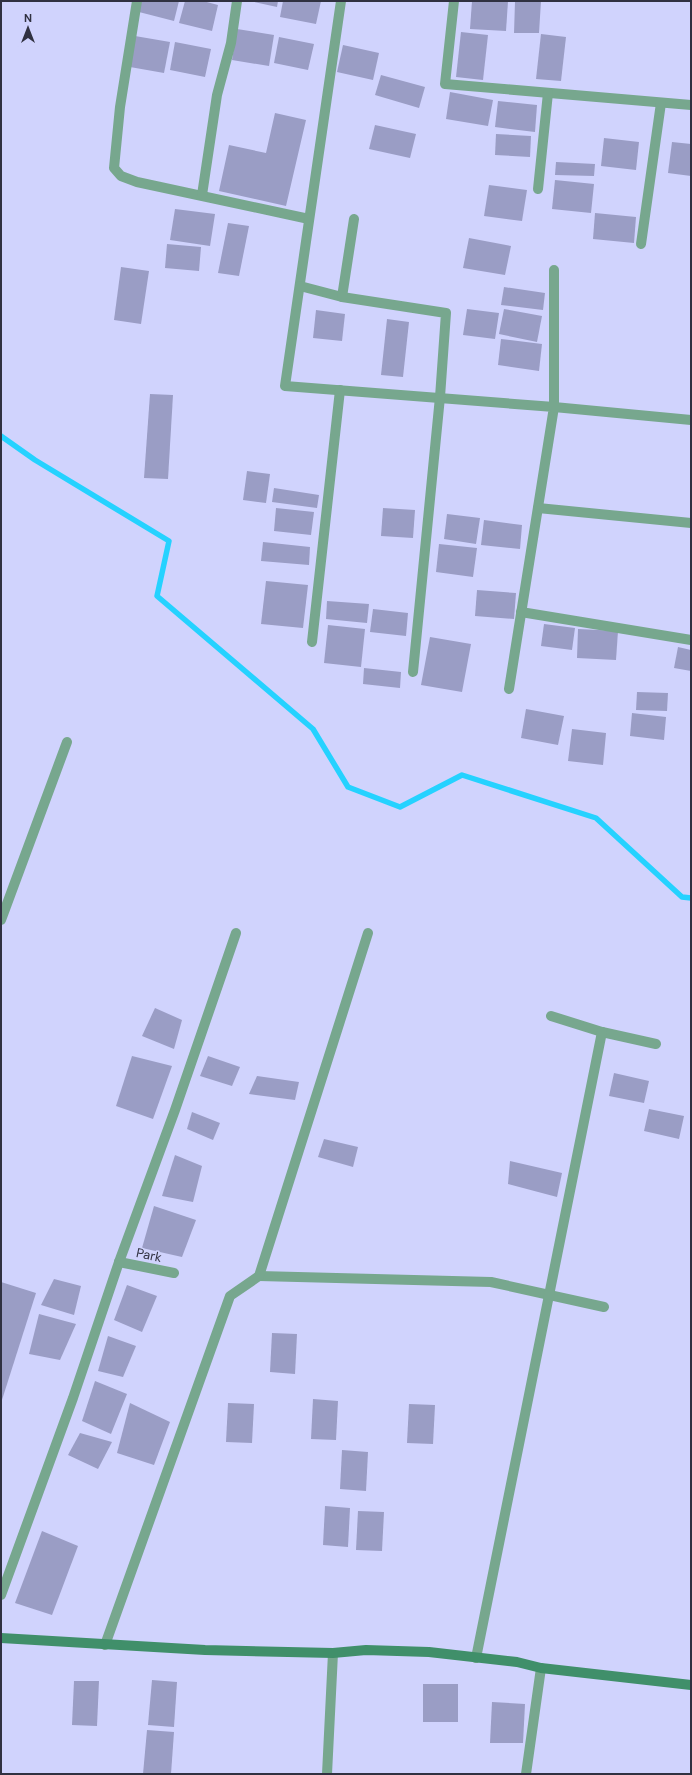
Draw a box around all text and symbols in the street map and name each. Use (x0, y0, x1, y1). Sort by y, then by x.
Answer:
north arrow (8, 8, 48, 48)
text: N (24, 11, 32, 25)
street label: Park (135, 1244, 164, 1266)

